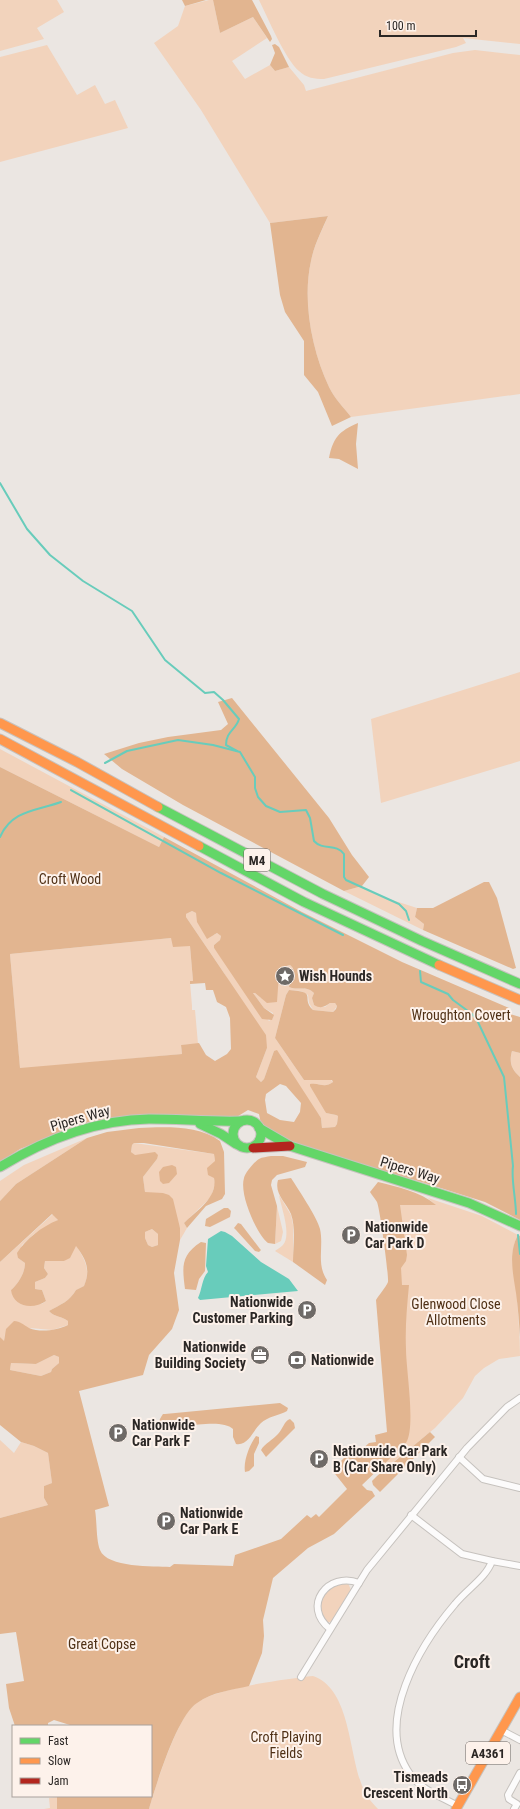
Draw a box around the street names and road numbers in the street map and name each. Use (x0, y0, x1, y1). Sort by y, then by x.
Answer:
road number: M4 (244, 849, 270, 871)
street label: Pipers Way (48, 1102, 112, 1134)
street label: Pipers Way (378, 1153, 442, 1187)
road number: A4361 (466, 1742, 510, 1764)

